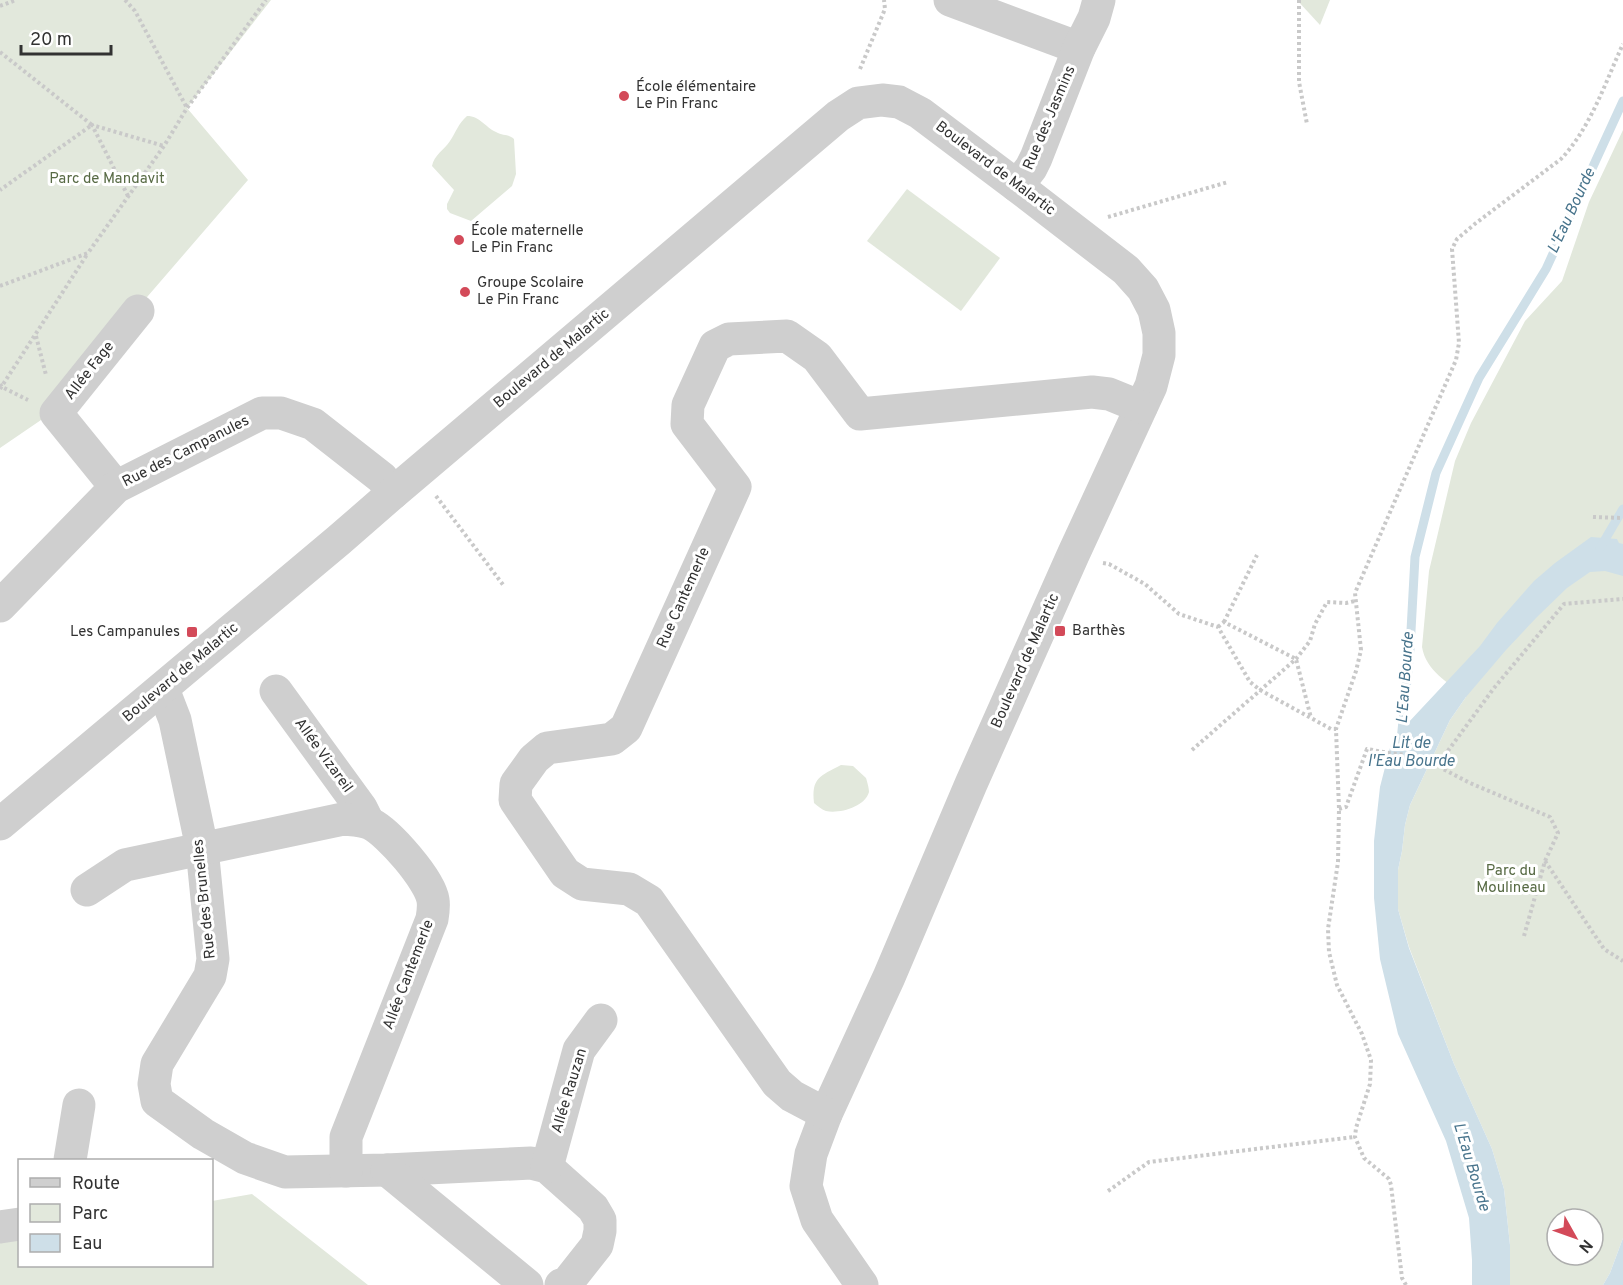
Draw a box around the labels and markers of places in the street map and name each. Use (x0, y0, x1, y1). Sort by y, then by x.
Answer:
place label: École élémentaire Le Pin Franc (636, 77, 756, 114)
marker: École élémentaire Le Pin Franc (617, 89, 631, 103)
place label: École maternelle Le Pin Franc (471, 221, 584, 258)
marker: École maternelle Le Pin Franc (452, 233, 466, 247)
place label: Groupe Scolaire Le Pin Franc (477, 274, 584, 310)
marker: Groupe Scolaire Le Pin Franc (458, 285, 472, 299)
place label: Barthès (1072, 622, 1125, 641)
place label: Les Campanules (70, 623, 180, 642)
marker: Barthès (1053, 624, 1067, 638)
marker: Les Campanules (185, 625, 199, 639)

